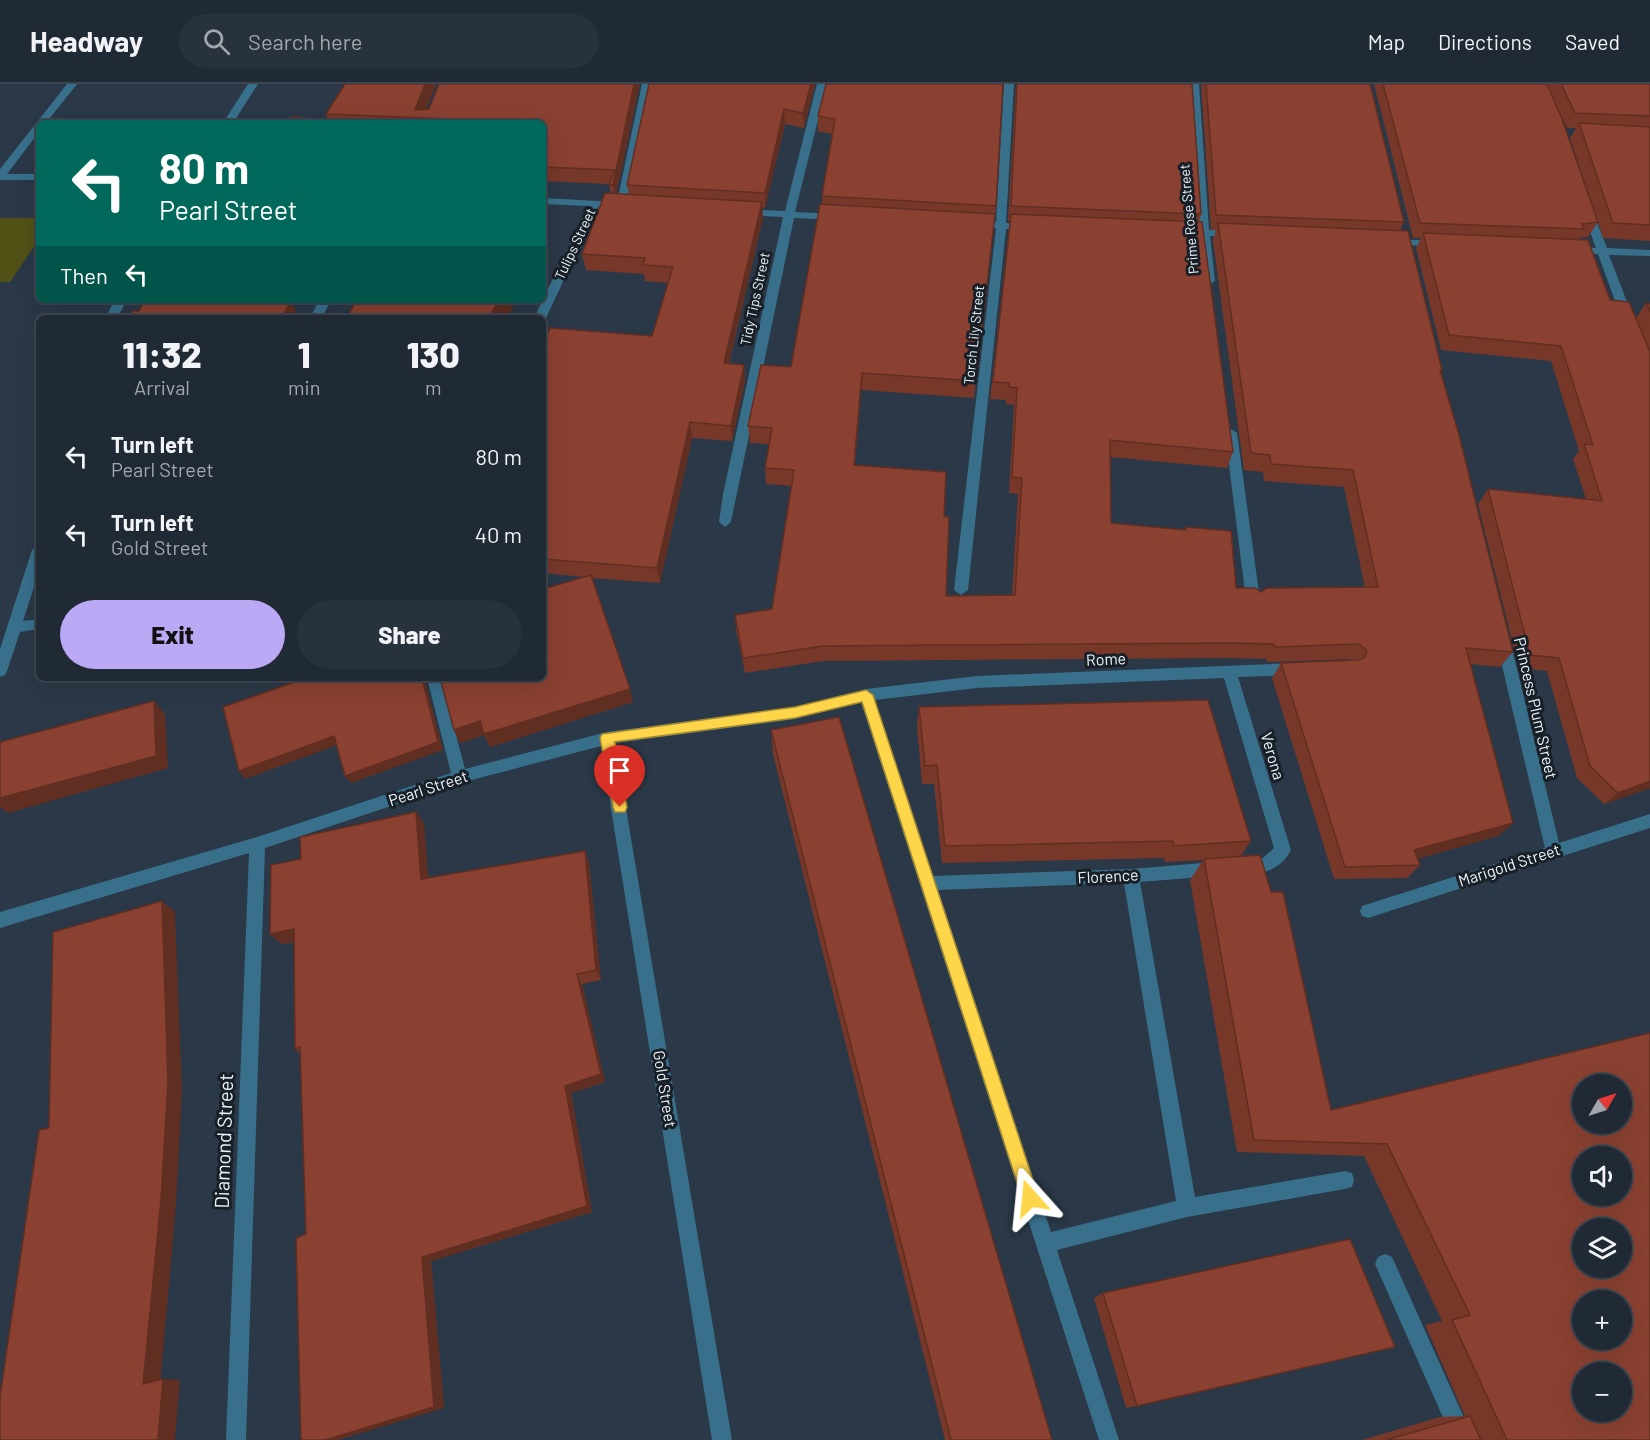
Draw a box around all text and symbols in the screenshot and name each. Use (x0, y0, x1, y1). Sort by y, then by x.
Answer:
search box (179, 14, 599, 68)
text: Headway (30, 24, 143, 58)
icon: search (200, 25, 233, 58)
text: Search here (248, 28, 362, 54)
text: Map (1368, 29, 1405, 54)
text: Directions (1438, 29, 1532, 54)
text: Saved (1565, 29, 1620, 54)
text: 80 m (159, 142, 249, 192)
icon: left (60, 144, 138, 222)
street label: Prime Rose Street (1175, 163, 1202, 275)
text: Pearl Street (159, 193, 298, 225)
street label: Tulips Street (551, 205, 599, 282)
street label: Tidy Tips Street (736, 251, 773, 347)
icon: left (120, 258, 153, 291)
text: Then (60, 262, 108, 288)
street label: Torch Lily Street (960, 285, 987, 385)
text: 11:32 (122, 332, 202, 375)
text: 1 (298, 332, 311, 375)
text: 130 (407, 332, 460, 375)
text: Arrival (134, 375, 190, 399)
text: min (288, 375, 320, 399)
text: m (425, 375, 441, 399)
text: Turn left (111, 431, 194, 457)
icon: left (60, 440, 93, 473)
text: 80 m (476, 443, 522, 469)
text: Pearl Street (111, 457, 214, 481)
text: Turn left (111, 509, 194, 535)
icon: left (60, 518, 93, 551)
text: 40 m (475, 521, 522, 547)
text: Gold Street (111, 535, 208, 559)
button: Exit (60, 600, 285, 669)
button: Share (297, 600, 522, 669)
street label: Princess Plum Street (1511, 635, 1562, 781)
street label: Rome (1085, 648, 1127, 669)
street label: Verona (1258, 730, 1289, 782)
pin (594, 745, 645, 807)
icon: arrive (603, 754, 636, 787)
street label: Pearl Street (386, 766, 470, 809)
street label: Marigold Street (1455, 839, 1562, 890)
street label: Florence (1077, 864, 1139, 887)
street label: Gold Street (650, 1049, 681, 1129)
street label: Diamond Street (209, 1073, 237, 1209)
north arrow (1572, 1074, 1632, 1134)
map controls (1572, 1074, 1632, 1422)
button: sound (1572, 1146, 1632, 1206)
position arrow (998, 1166, 1062, 1230)
button: layers (1572, 1218, 1632, 1278)
button: + (1572, 1290, 1632, 1350)
button: − (1572, 1362, 1632, 1422)

